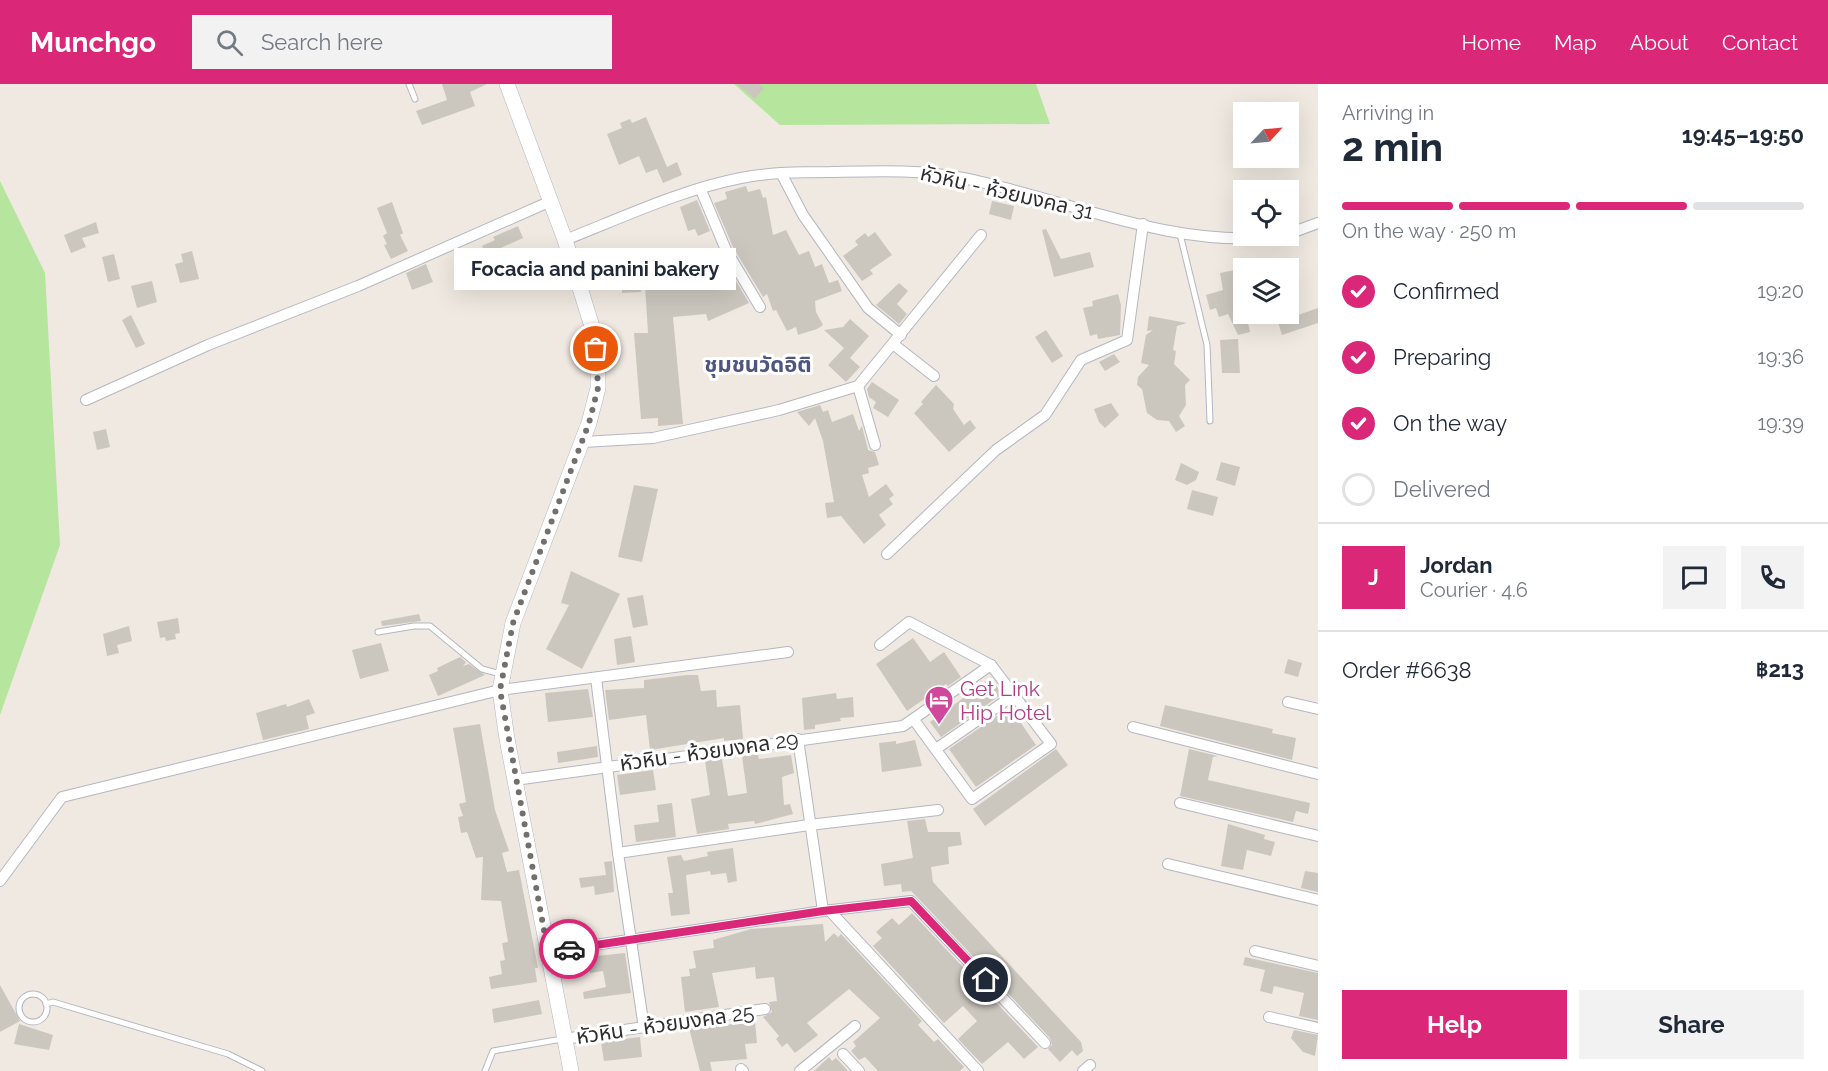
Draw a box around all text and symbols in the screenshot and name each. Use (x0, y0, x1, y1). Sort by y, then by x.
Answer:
search box (192, 15, 612, 69)
text: Munchgo (30, 26, 156, 59)
icon: search (213, 26, 246, 59)
text: Search here (261, 29, 383, 55)
text: Home (1462, 30, 1521, 55)
text: Map (1554, 30, 1597, 55)
text: About (1630, 30, 1689, 55)
text: Contact (1722, 30, 1798, 55)
text: Arriving in (1342, 101, 1434, 125)
north arrow (1233, 102, 1299, 168)
map controls (1233, 102, 1299, 324)
text: 19:45–19:50 (1682, 122, 1804, 148)
text: 2 min (1342, 124, 1443, 170)
street label: หัวหิน - ห้วยมงคล 31 (918, 160, 1096, 224)
button: locate (1233, 180, 1299, 246)
text: On the way · 250 m (1342, 219, 1516, 243)
callout: Focacia and panini bakery (455, 247, 737, 289)
text: Focacia and panini bakery (471, 257, 719, 281)
button: layers (1233, 258, 1299, 324)
icon: check (1342, 275, 1375, 308)
text: Confirmed (1393, 278, 1500, 304)
text: 19:20 (1757, 279, 1804, 303)
pin (570, 323, 621, 374)
icon: bag (579, 332, 612, 365)
icon: check (1342, 341, 1375, 374)
text: Preparing (1393, 344, 1491, 370)
text: 19:36 (1757, 345, 1804, 369)
district label: ชุมชนวัดอิติ (704, 351, 812, 378)
icon: check (1342, 407, 1375, 440)
text: On the way (1393, 410, 1507, 436)
text: 19:39 (1758, 411, 1804, 435)
text: Delivered (1393, 476, 1491, 502)
button: chat (1663, 546, 1726, 609)
button: phone (1741, 546, 1804, 609)
text: Jordan (1420, 552, 1492, 578)
text: J (1368, 564, 1379, 590)
text: Courier · 4.6 (1420, 578, 1528, 602)
text: ฿213 (1756, 656, 1804, 682)
text: Order #6638 (1342, 657, 1472, 683)
place label: Get Link Hip Hotel (960, 676, 1051, 725)
hotel icon: Get Link Hip Hotel (923, 684, 955, 726)
street label: หัวหิน - ห้วยมงคล 29 (618, 726, 800, 776)
courier (539, 919, 599, 979)
icon: car (553, 933, 586, 966)
pin (960, 954, 1011, 1005)
icon: home (969, 963, 1002, 996)
button: Help (1342, 990, 1567, 1059)
button: Share (1579, 990, 1804, 1059)
street label: หัวหิน - ห้วยมงคล 25 (574, 999, 756, 1049)

